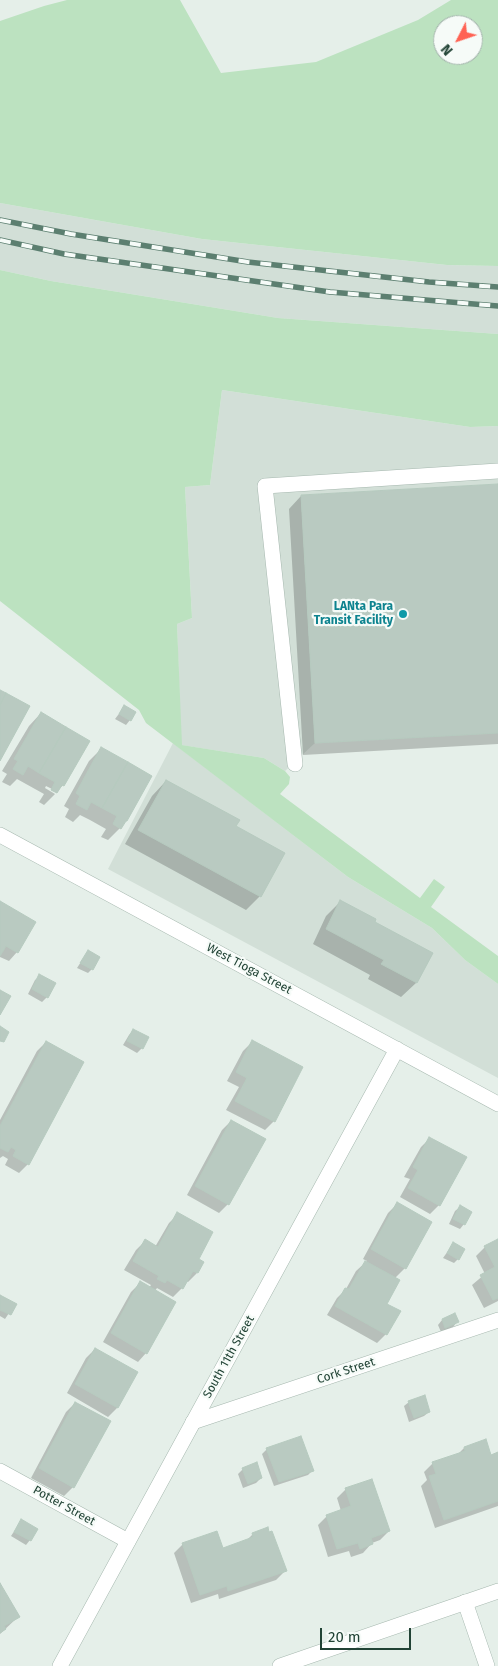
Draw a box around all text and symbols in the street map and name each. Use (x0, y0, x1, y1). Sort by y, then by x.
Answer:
north arrow (433, 15, 483, 65)
text: N (438, 40, 457, 59)
place label: LANta Para Transit Facility (314, 600, 393, 628)
marker: LANta Para Transit Facility (397, 608, 409, 620)
street label: West Tioga Street (204, 941, 294, 997)
street label: South 11th Street (200, 1313, 258, 1401)
street label: Cork Street (315, 1355, 377, 1387)
street label: Potter Street (30, 1483, 98, 1529)
scale bar (323, 1618, 414, 1650)
text: 20 m (328, 1628, 361, 1646)

